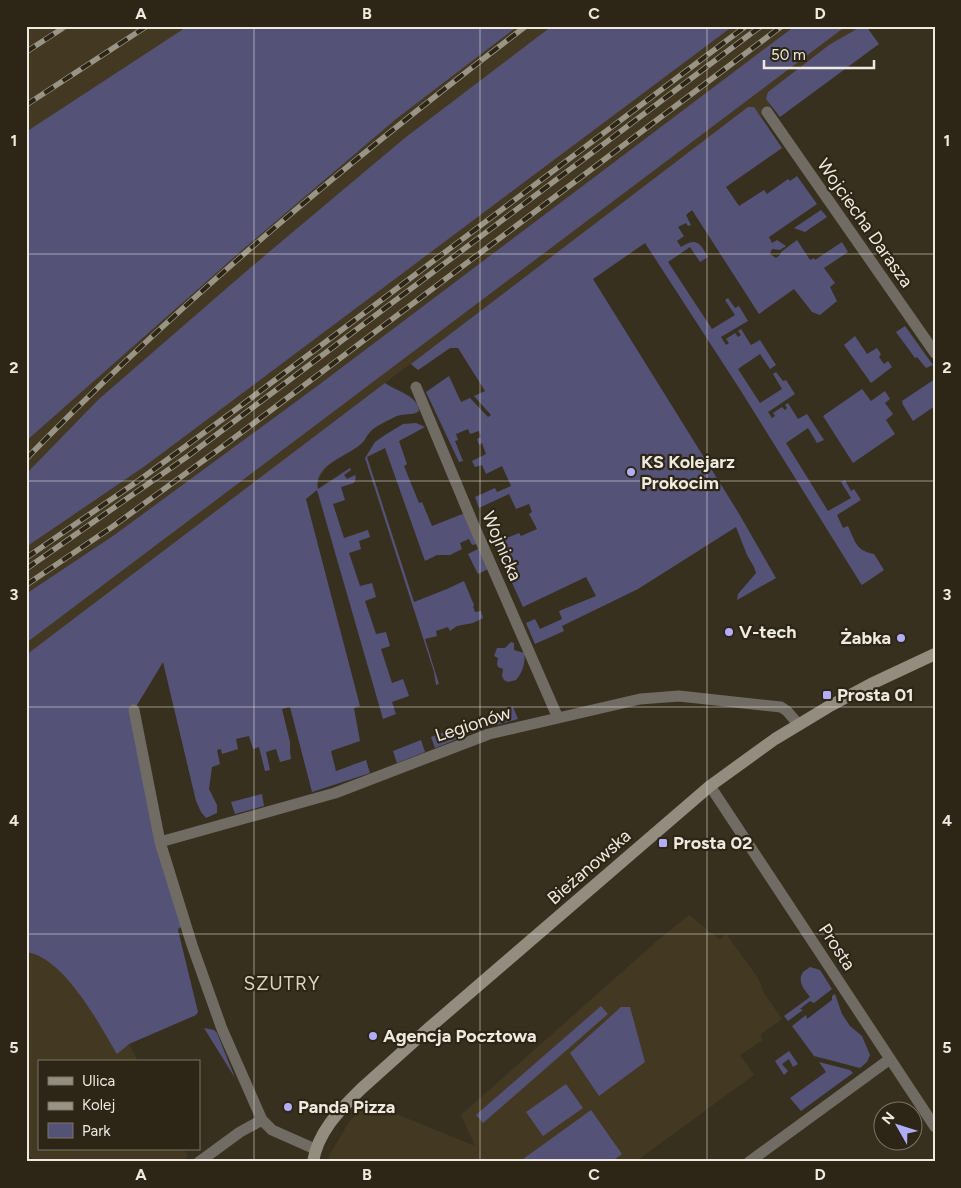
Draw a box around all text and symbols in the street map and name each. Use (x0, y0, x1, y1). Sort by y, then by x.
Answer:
text: A (135, 4, 147, 23)
text: B (362, 4, 372, 23)
text: C (588, 4, 600, 23)
text: D (814, 4, 826, 23)
scale bar (764, 38, 874, 70)
text: 50 m (771, 46, 806, 64)
text: 1 (11, 131, 17, 150)
text: 1 (944, 131, 950, 150)
street label: Wojciecha Darasza (812, 154, 918, 292)
text: 2 (9, 358, 19, 377)
text: 2 (942, 358, 952, 377)
place label: KS Kolejarz Prokocim (641, 451, 735, 494)
marker: KS Kolejarz Prokocim (625, 466, 637, 478)
street label: Wojnicka (478, 508, 526, 584)
text: 3 (10, 585, 19, 604)
text: 3 (943, 585, 952, 604)
place label: V-tech (739, 621, 796, 643)
marker: V-tech (723, 626, 735, 638)
place label: Żabka (840, 627, 891, 649)
marker: Żabka (895, 632, 907, 644)
place label: Prosta 01 (837, 684, 914, 706)
marker: Prosta 01 (821, 689, 833, 701)
street label: Legionów (432, 701, 514, 747)
text: 4 (9, 811, 19, 830)
text: 4 (942, 811, 952, 830)
street label: Bieżanowska (543, 825, 635, 909)
place label: Prosta 02 (673, 832, 753, 854)
marker: Prosta 02 (657, 837, 669, 849)
street label: Prosta (814, 920, 860, 974)
district label: SZUTRY (244, 972, 320, 995)
place label: Agencja Pocztowa (383, 1025, 537, 1047)
marker: Agencja Pocztowa (367, 1030, 379, 1042)
text: 5 (9, 1038, 19, 1057)
text: 5 (942, 1038, 952, 1057)
legend (38, 1060, 200, 1150)
text: Ulica (82, 1072, 115, 1090)
text: Kolej (82, 1096, 115, 1114)
place label: Panda Pizza (298, 1096, 395, 1118)
north arrow (874, 1100, 924, 1150)
marker: Panda Pizza (282, 1101, 294, 1113)
text: N (878, 1109, 898, 1128)
text: Park (82, 1122, 111, 1140)
text: A (135, 1165, 147, 1184)
text: B (362, 1165, 372, 1184)
text: C (588, 1165, 600, 1184)
text: D (814, 1165, 826, 1184)

